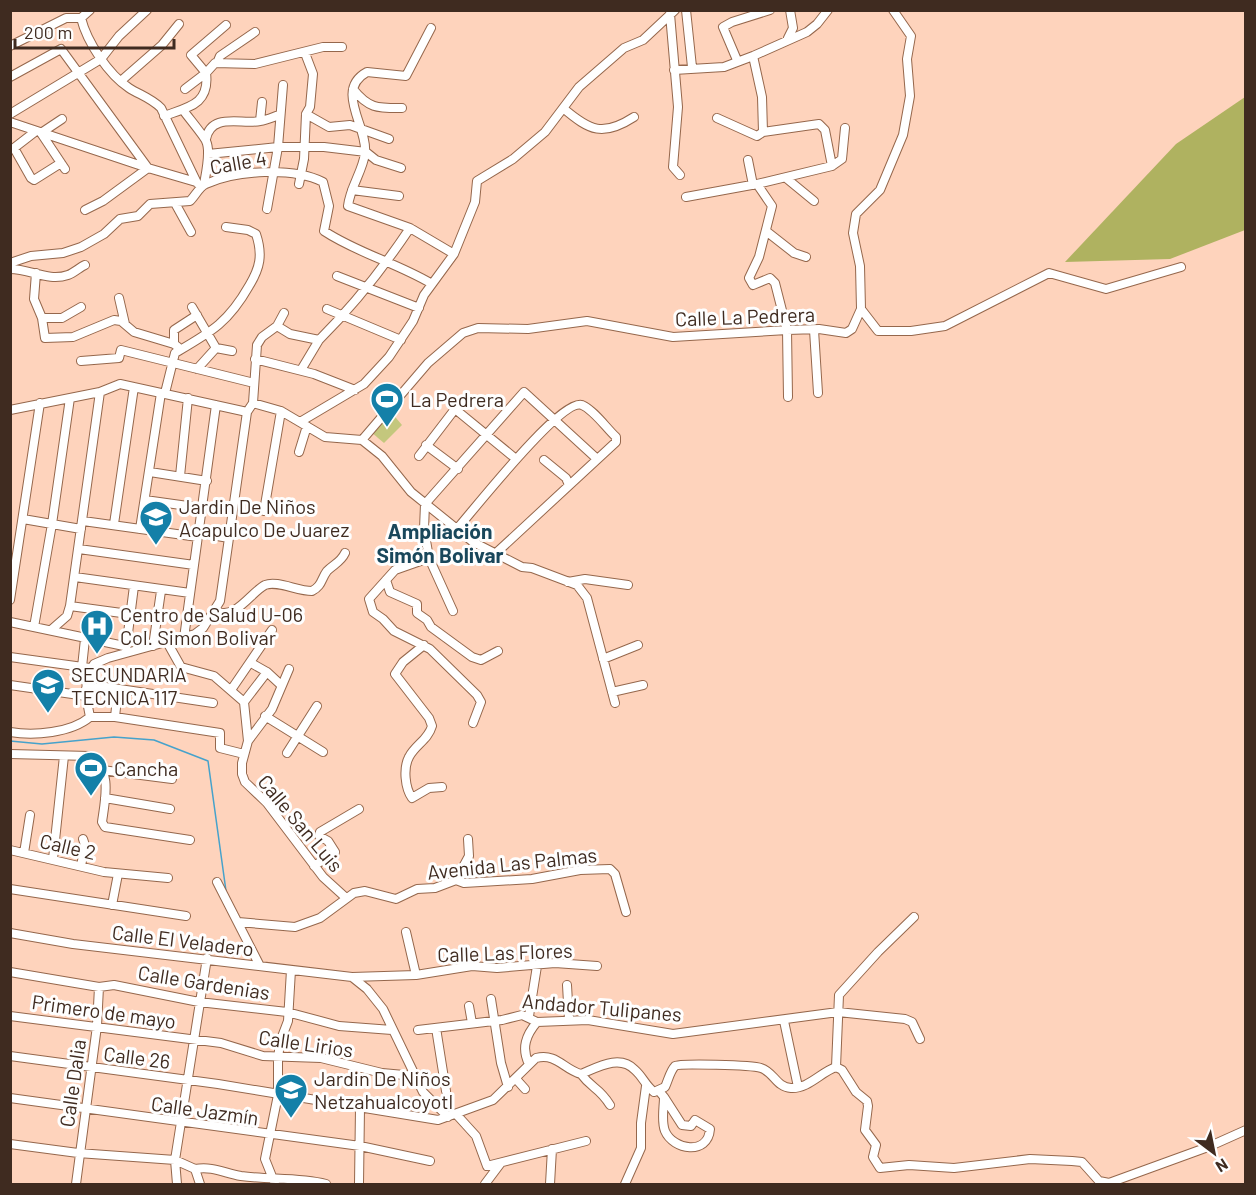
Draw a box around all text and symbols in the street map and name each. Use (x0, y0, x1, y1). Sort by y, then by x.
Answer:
scale bar (15, 12, 174, 50)
text: 200 m (24, 21, 72, 43)
street label: Calle 4 (208, 145, 268, 179)
street label: Calle La Pedrera (675, 302, 815, 330)
sports icon: La Pedrera (369, 381, 405, 428)
place label: La Pedrera (410, 387, 504, 411)
place label: Jardin De Niños Acapulco De Juarez (179, 494, 349, 541)
school or university icon: Jardin De Niños Acapulco De Juarez (138, 499, 174, 546)
district label: Ampliación Simón Bolivar (376, 518, 504, 567)
place label: Centro de Salud U-06 Col. Simon Bolivar (120, 602, 303, 649)
hospital icon: Centro de Salud U-06 Col. Simon Bolivar (79, 608, 115, 655)
place label: SECUNDARIA TECNICA 117 (71, 662, 187, 709)
school or university icon: SECUNDARIA TECNICA 117 (30, 667, 66, 714)
sports icon: Cancha (73, 750, 109, 797)
place label: Cancha (114, 756, 178, 780)
street label: Calle San Luis (253, 770, 349, 876)
street label: Calle 2 (38, 828, 98, 864)
street label: Avenida Las Palmas (426, 842, 598, 884)
street label: Calle El Veladero (111, 919, 255, 961)
street label: Calle Las Flores (437, 938, 573, 966)
street label: Calle Gardenias (136, 960, 272, 1004)
street label: Andador Tulipanes (521, 988, 683, 1026)
street label: Primero de mayo (30, 989, 178, 1033)
street label: Calle Lirios (257, 1024, 355, 1062)
street label: Calle Dalia (54, 1038, 90, 1128)
street label: Calle 26 (102, 1041, 172, 1073)
place label: Jardin De Niños Netzahualcoyotl (314, 1066, 453, 1113)
school or university icon: Jardin De Niños Netzahualcoyotl (273, 1072, 309, 1119)
street label: Calle Jazmín (150, 1091, 260, 1129)
north arrow (1184, 1123, 1244, 1183)
text: N (1213, 1155, 1232, 1177)

